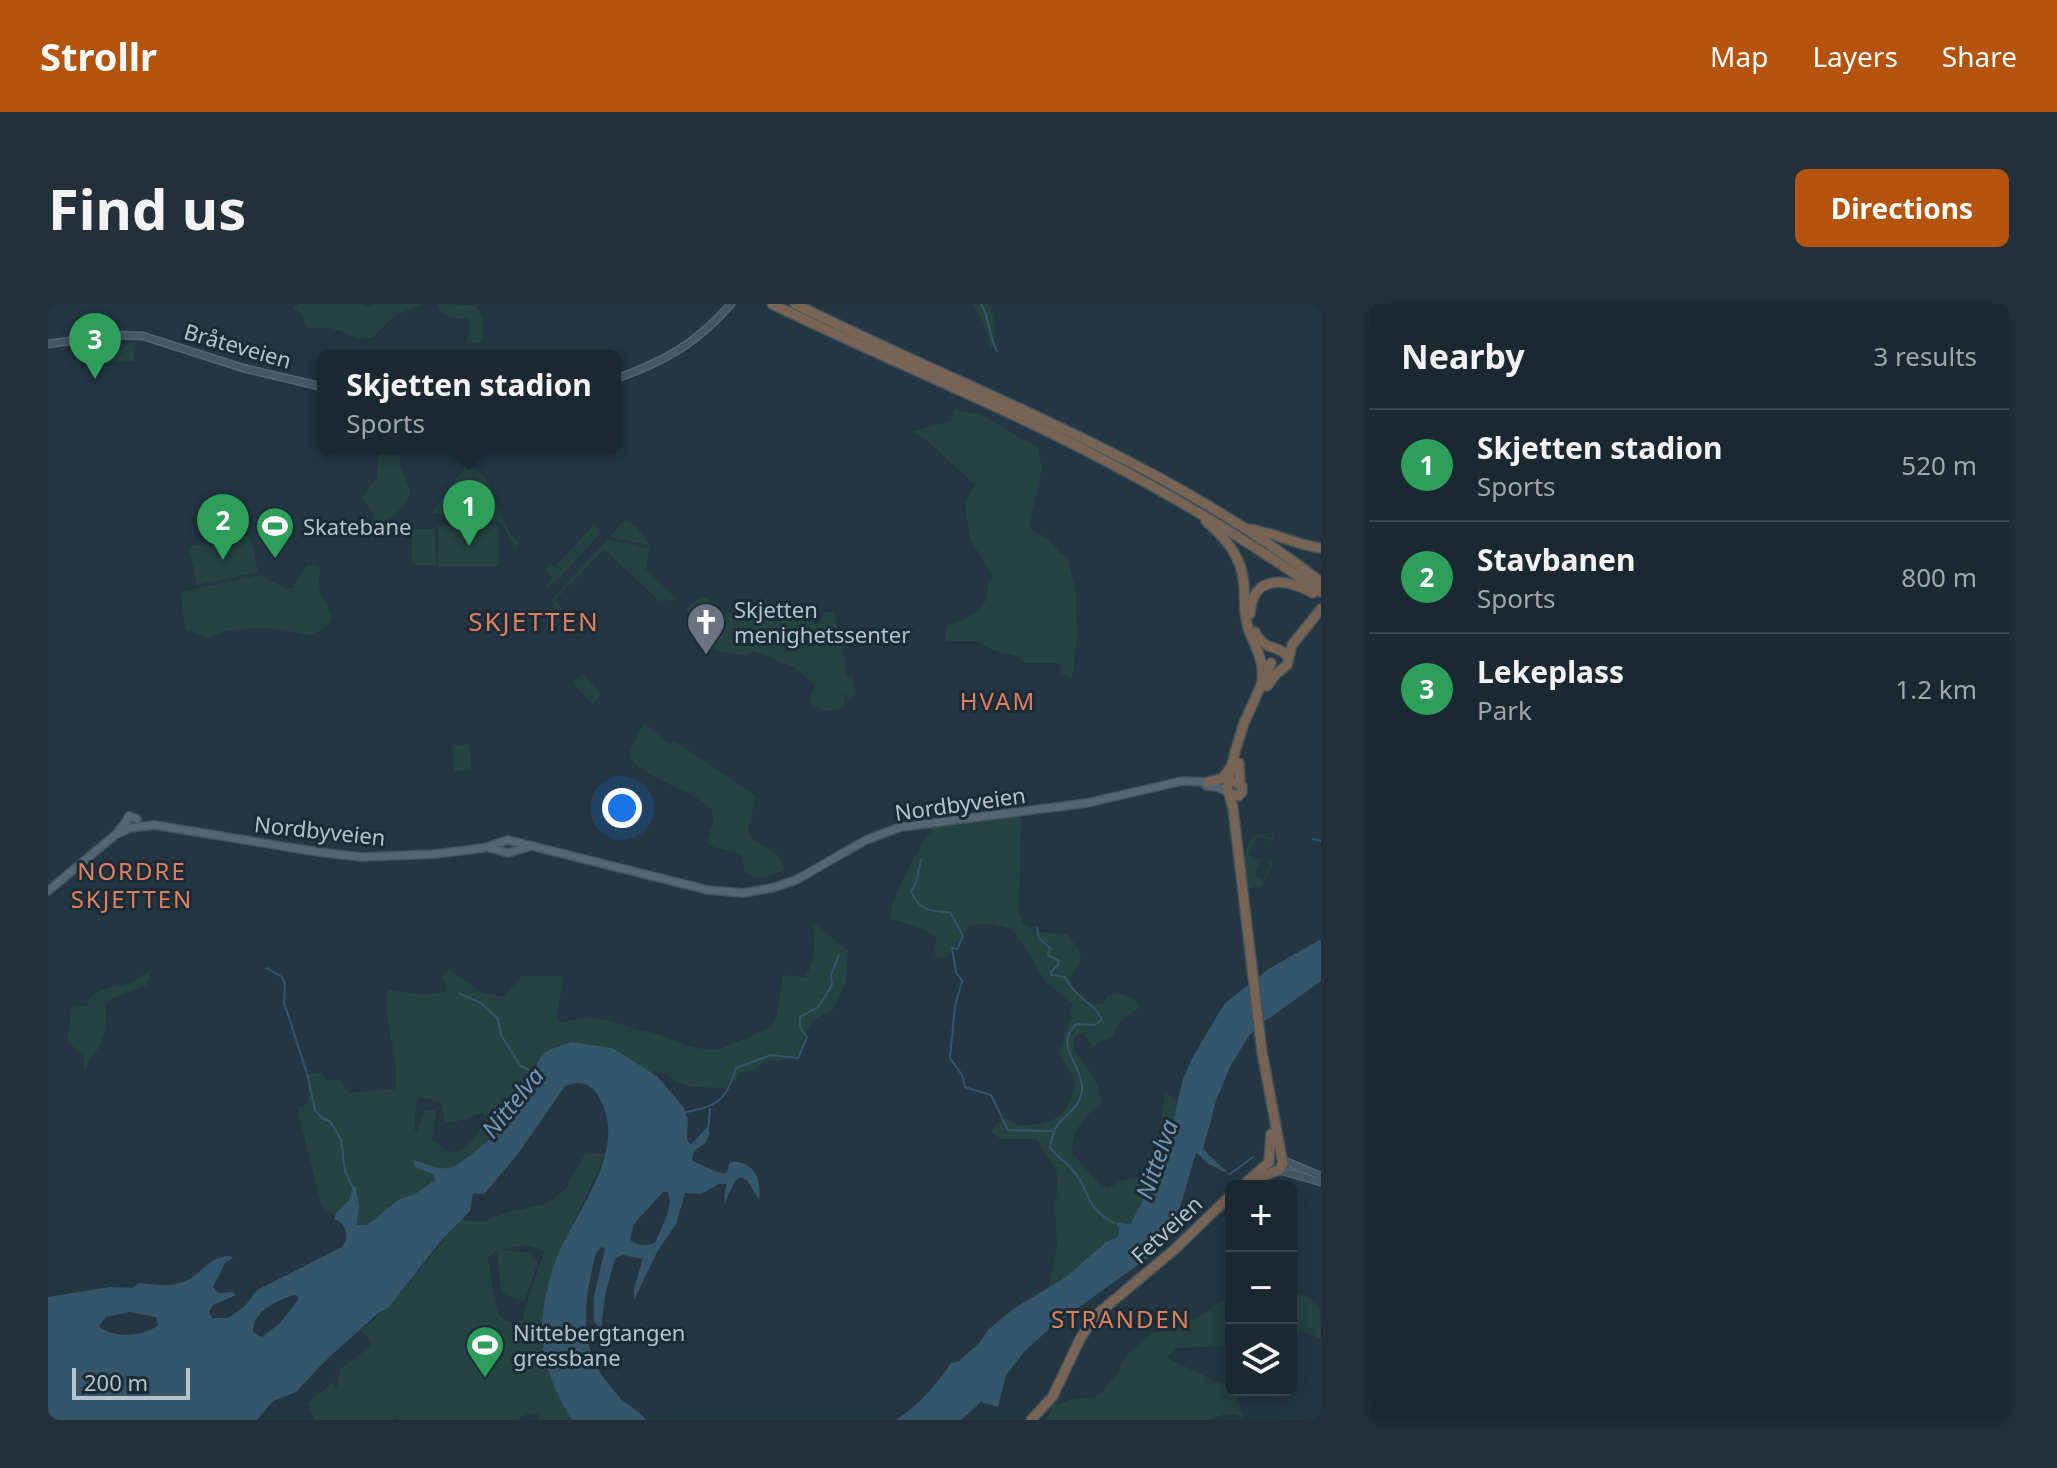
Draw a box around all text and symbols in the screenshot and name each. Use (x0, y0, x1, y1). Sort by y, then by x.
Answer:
text: Strollr (40, 30, 157, 82)
text: Map (1710, 37, 1768, 75)
text: Layers (1812, 37, 1898, 75)
text: Share (1942, 37, 2017, 75)
button: Directions (1795, 169, 2009, 247)
text: Find us (48, 170, 246, 246)
pin: 3 (69, 313, 121, 379)
street label: Bråteveien (181, 315, 295, 375)
text: Nearby (1401, 333, 1525, 379)
text: 3 results (1873, 338, 1977, 374)
popup (317, 350, 621, 454)
text: Skjetten stadion (346, 364, 592, 405)
text: Sports (346, 405, 425, 441)
text: Skjetten stadion (1477, 427, 1722, 468)
text: 1 (1420, 447, 1434, 483)
text: 520 m (1901, 447, 1977, 483)
text: Sports (1477, 468, 1556, 504)
pin: 1 (443, 480, 495, 546)
pin: 2 (197, 494, 249, 560)
sports icon: Skatebane (254, 505, 296, 560)
place label: Skatebane (303, 511, 411, 541)
text: Stavbanen (1477, 539, 1636, 580)
text: 2 (1420, 559, 1434, 595)
text: 800 m (1901, 559, 1977, 595)
text: Sports (1477, 580, 1556, 616)
place label: Skjetten menighetssenter (734, 594, 910, 649)
church icon: Skjetten menighetssenter (685, 601, 727, 656)
district label: SKJETTEN (468, 603, 600, 639)
text: Lekeplass (1477, 651, 1624, 692)
text: 3 (1420, 671, 1434, 707)
text: 1.2 km (1895, 671, 1977, 707)
district label: HVAM (960, 684, 1036, 717)
text: Park (1477, 692, 1532, 728)
street label: Nordbyveien (893, 779, 1027, 827)
your location (602, 788, 642, 828)
street label: Nordbyveien (253, 808, 387, 852)
district label: NORDRE SKJETTEN (71, 854, 193, 915)
water label: Nittelva (473, 1059, 551, 1144)
water label: Nittelva (1127, 1114, 1185, 1203)
map controls (1225, 1180, 1297, 1396)
button: + (1225, 1180, 1297, 1252)
street label: Fetveien (1124, 1188, 1208, 1270)
button: − (1225, 1252, 1297, 1324)
district label: STRANDEN (1051, 1302, 1191, 1335)
place label: Nittebergtangen gressbane (513, 1317, 685, 1372)
sports icon: Nittebergtangen gressbane (464, 1324, 506, 1379)
button: layers (1225, 1324, 1297, 1396)
scale bar (72, 1364, 190, 1400)
text: 200 m (84, 1367, 148, 1397)

